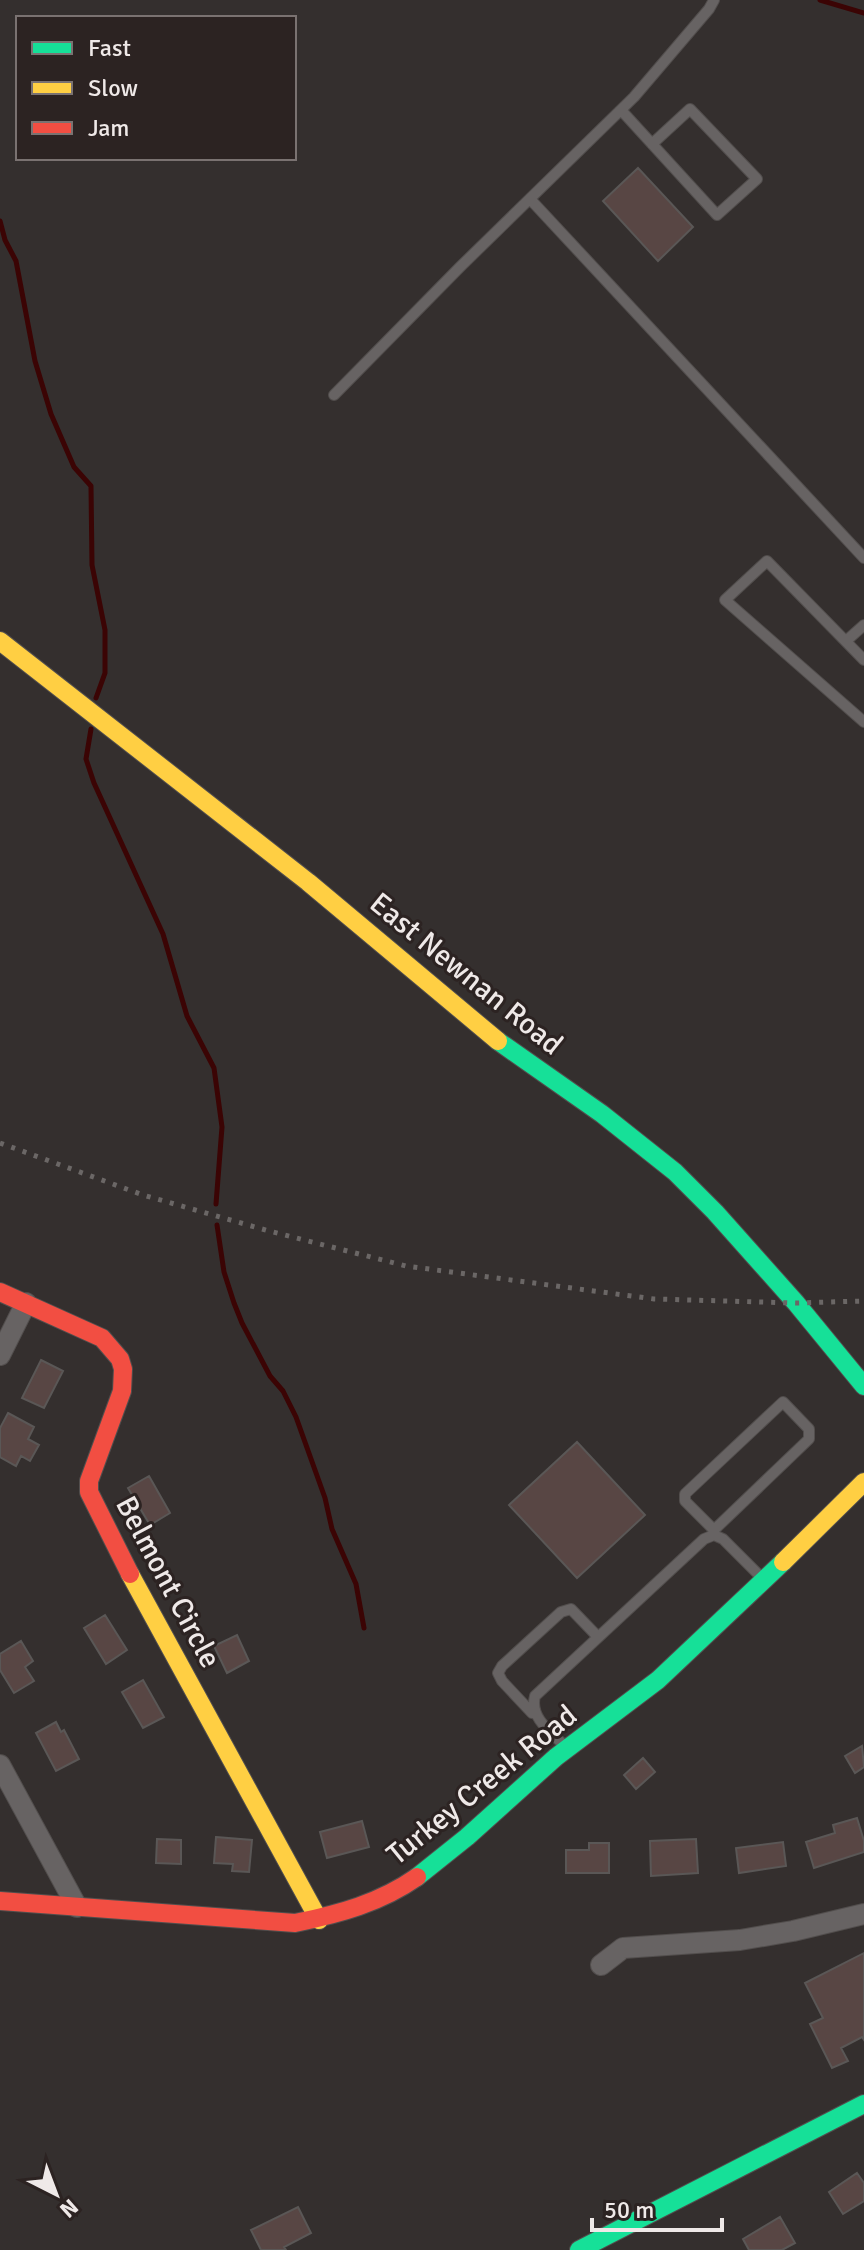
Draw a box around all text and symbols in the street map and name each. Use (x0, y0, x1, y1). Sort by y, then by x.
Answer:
legend (16, 16, 296, 160)
text: Fast (88, 33, 131, 63)
text: Slow (88, 73, 138, 103)
text: Jam (88, 113, 129, 143)
street label: East Newnan Road (362, 885, 570, 1063)
street label: Belmont Circle (107, 1490, 229, 1674)
street label: Turkey Creek Road (379, 1697, 585, 1873)
north arrow (16, 2154, 96, 2234)
scale bar (592, 2182, 722, 2232)
text: N (54, 2193, 84, 2224)
text: 50 m (604, 2195, 654, 2225)

